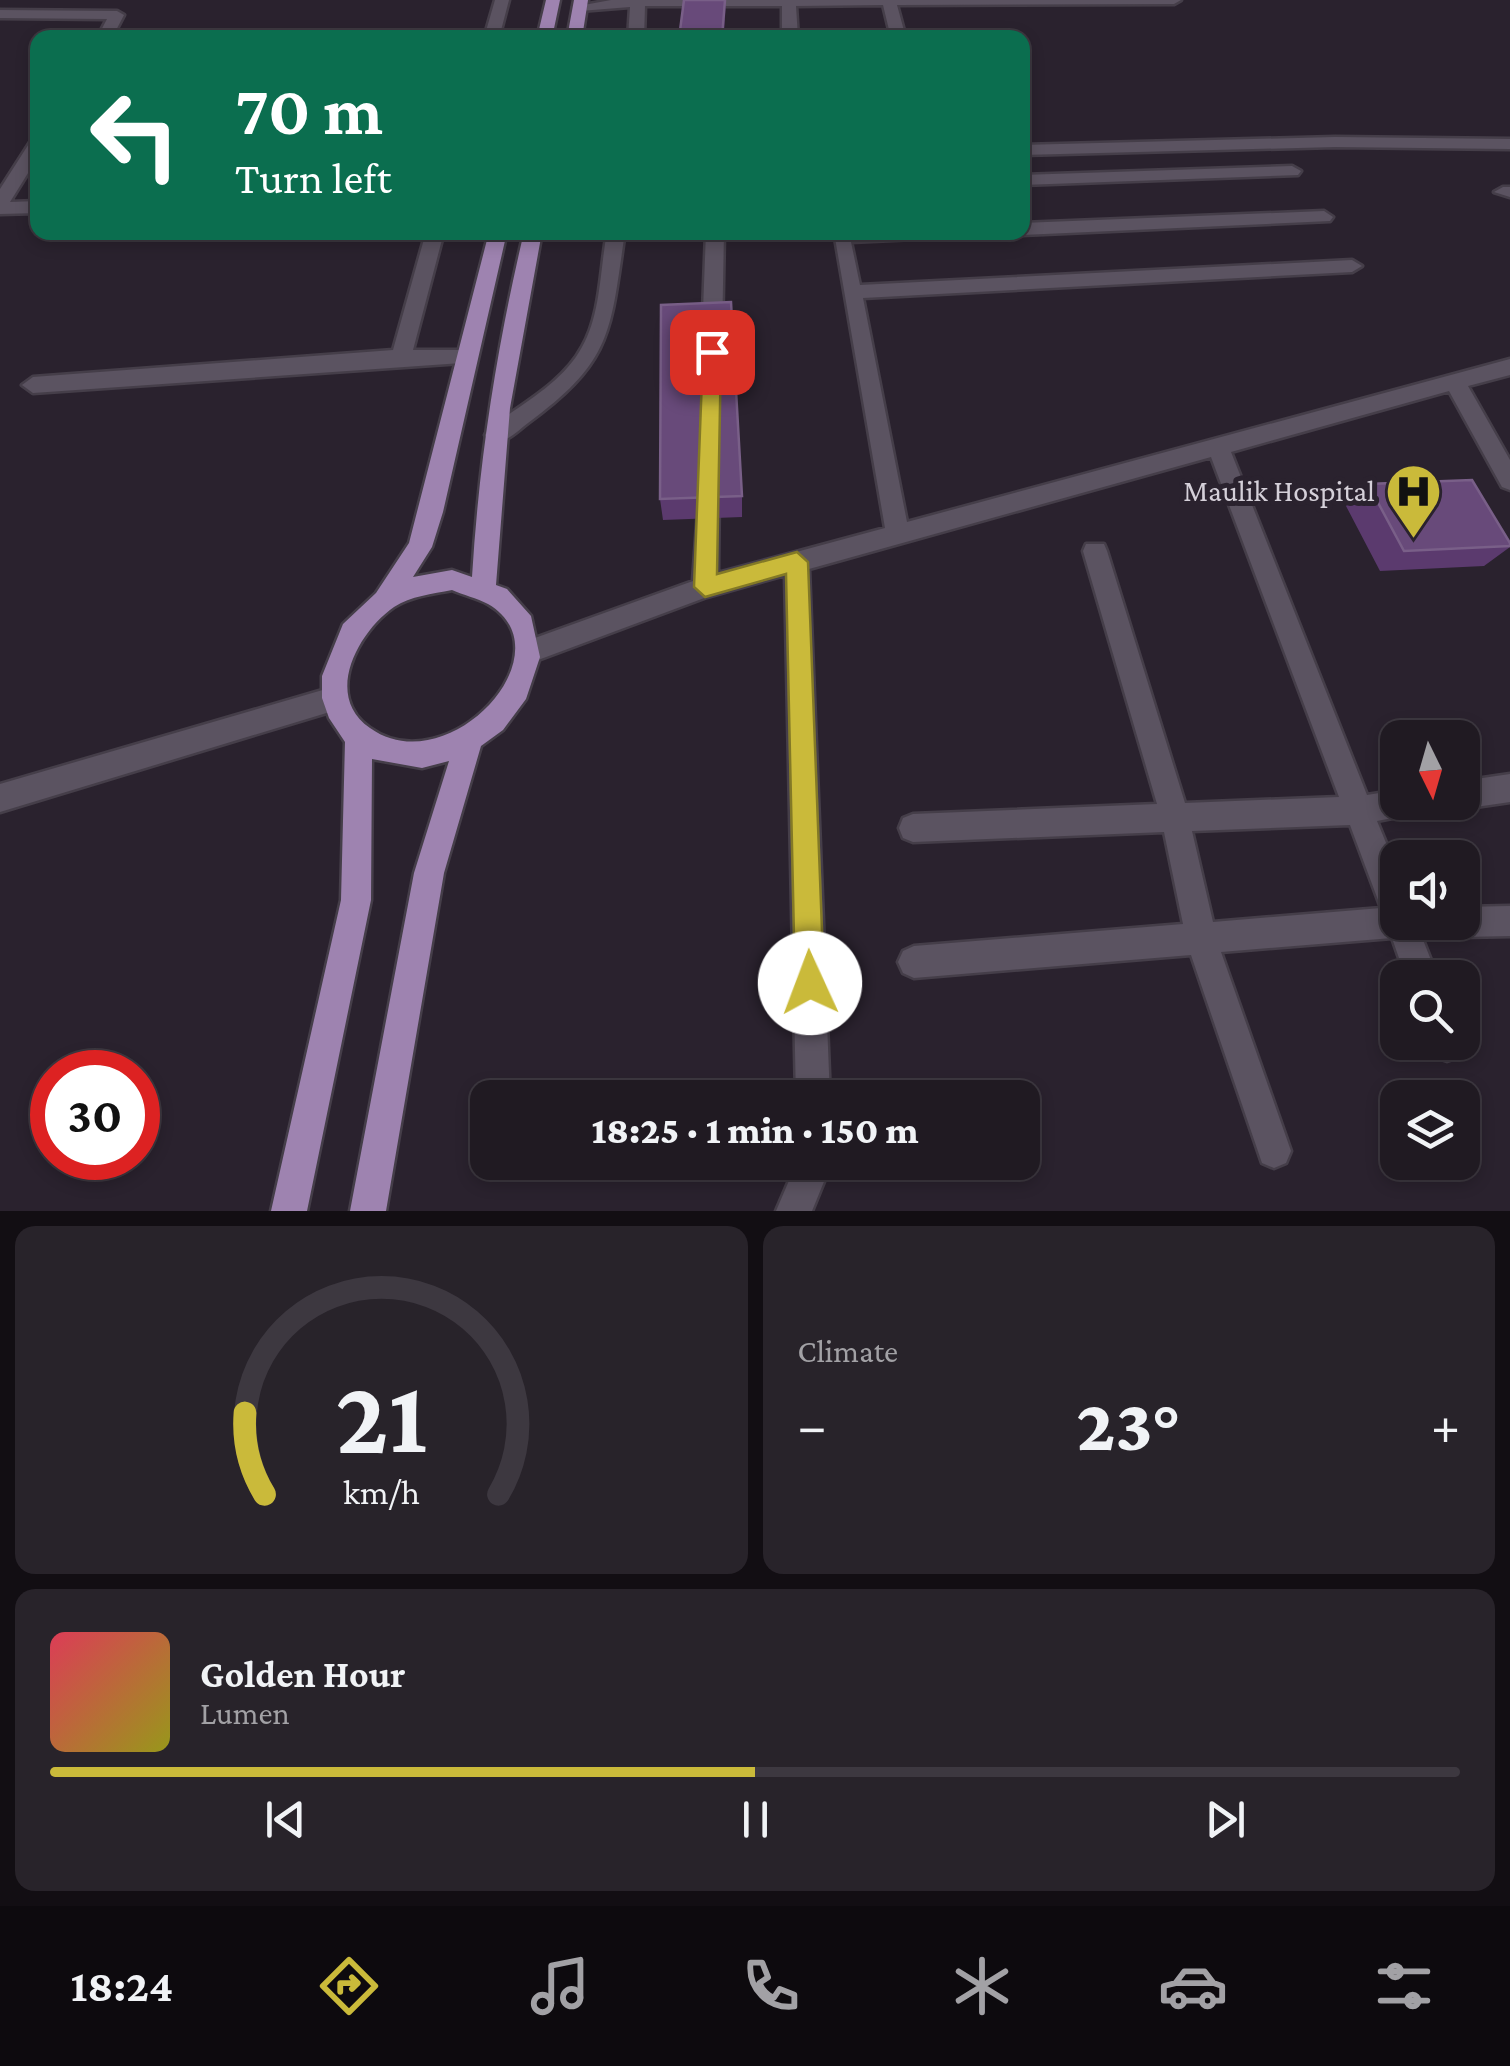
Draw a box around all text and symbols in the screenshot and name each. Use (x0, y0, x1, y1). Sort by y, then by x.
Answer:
icon: left (70, 70, 200, 200)
text: 70 m (235, 71, 383, 149)
text: Turn left (235, 153, 392, 203)
pin (670, 310, 755, 395)
icon: arrive (685, 325, 740, 380)
hospital icon: Maulik Hospital (1384, 461, 1444, 540)
place label: Maulik Hospital (1183, 474, 1375, 508)
north arrow (1380, 720, 1480, 820)
map controls (1380, 720, 1480, 1180)
button: sound (1380, 840, 1480, 940)
position arrow (758, 931, 862, 1035)
button: search (1380, 960, 1480, 1060)
speed limit sign: 30 (30, 1050, 160, 1180)
button: layers (1380, 1080, 1480, 1180)
text: 18:25 · 1 min · 150 m (591, 1109, 919, 1151)
text: Climate (798, 1333, 898, 1369)
text: 21 (335, 1359, 427, 1474)
text: 23° (1076, 1383, 1181, 1466)
text: − (798, 1395, 827, 1456)
text: + (1431, 1395, 1460, 1456)
text: km/h (343, 1472, 420, 1512)
text: Golden Hour (200, 1653, 406, 1695)
text: Lumen (200, 1695, 290, 1731)
icon: previous (258, 1792, 313, 1847)
icon: pause (728, 1792, 783, 1847)
icon: next (1198, 1792, 1253, 1847)
icon: directions (314, 1951, 384, 2021)
icon: music (525, 1951, 595, 2021)
icon: phone (736, 1951, 806, 2021)
icon: climate (947, 1951, 1017, 2021)
icon: car (1158, 1951, 1228, 2021)
icon: filters (1369, 1951, 1439, 2021)
text: 18:24 (71, 1961, 173, 2011)

